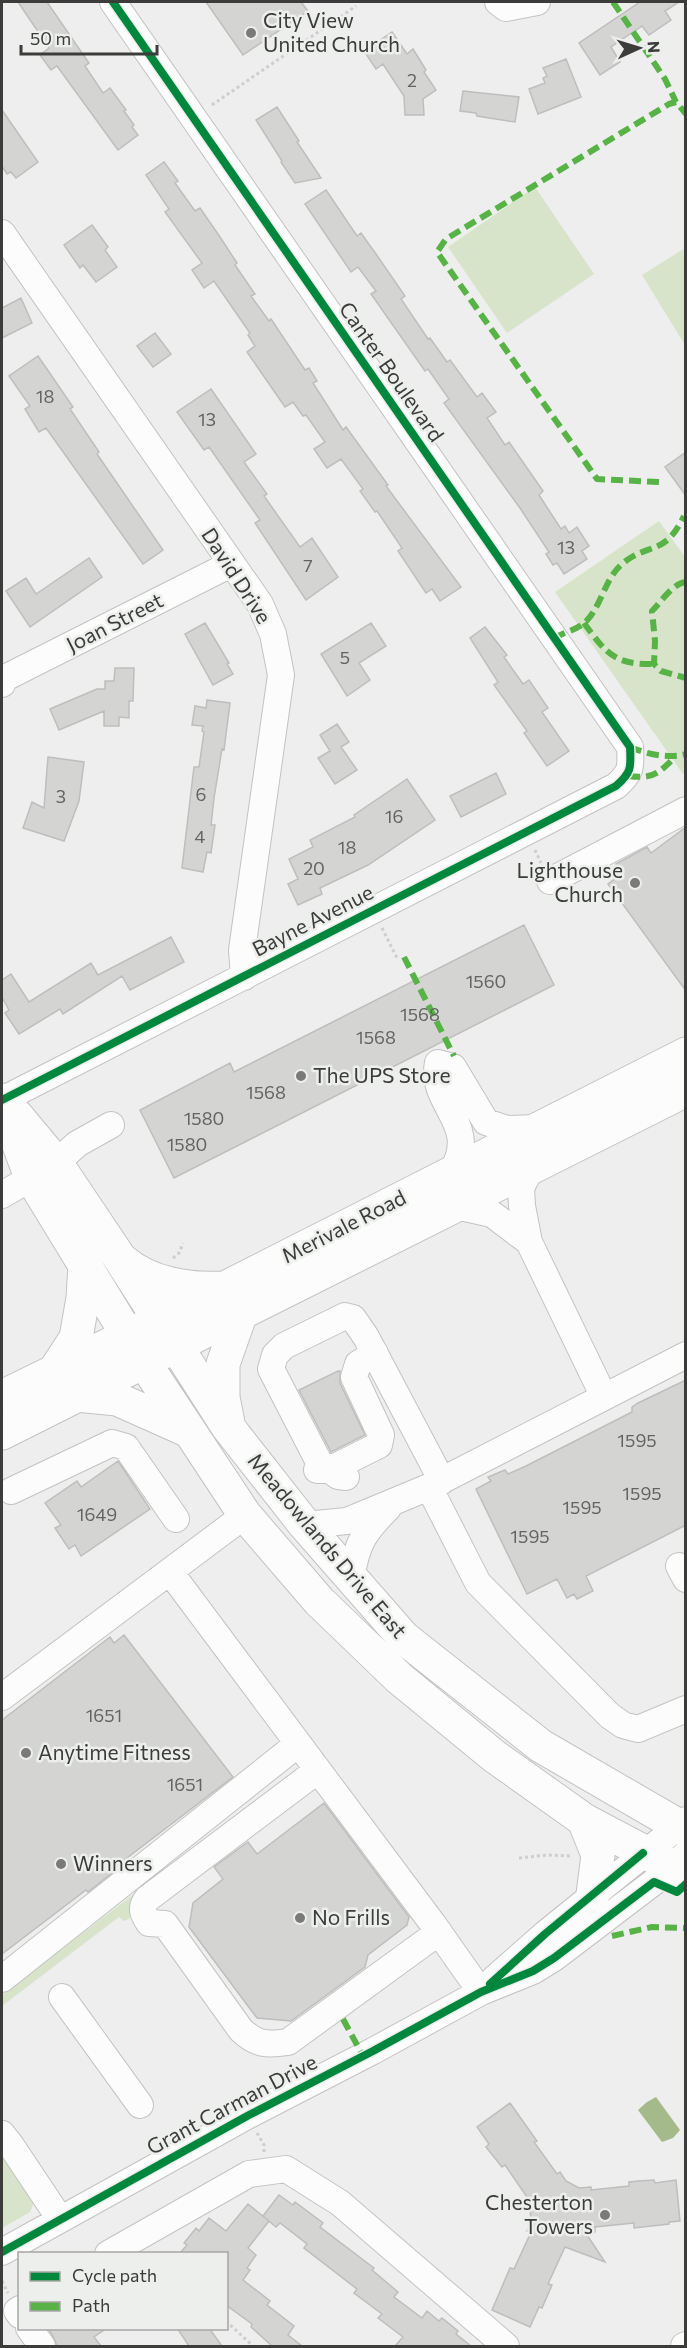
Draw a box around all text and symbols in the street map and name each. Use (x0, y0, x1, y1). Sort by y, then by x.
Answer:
place label: City View United Church (263, 7, 400, 56)
scale bar (21, 18, 158, 56)
north arrow (609, 18, 669, 78)
marker: City View United Church (244, 26, 258, 40)
text: 50 m (30, 27, 71, 49)
text: N (645, 40, 664, 54)
house number: 2 (407, 69, 417, 91)
street label: Canter Boulevard (335, 296, 450, 446)
house number: 18 (36, 385, 54, 407)
house number: 13 (198, 408, 216, 430)
street label: David Drive (197, 523, 277, 628)
house number: 13 (557, 536, 575, 558)
house number: 7 (303, 554, 313, 576)
street label: Joan Street (62, 587, 167, 657)
house number: 5 (340, 646, 350, 668)
house number: 6 (196, 783, 206, 805)
house number: 3 (56, 785, 66, 807)
house number: 16 (385, 805, 403, 827)
house number: 4 (195, 825, 206, 847)
house number: 18 (338, 836, 356, 858)
house number: 20 (303, 857, 325, 879)
place label: Lighthouse Church (517, 857, 623, 906)
marker: Lighthouse Church (628, 876, 642, 890)
street label: Bayne Avenue (248, 878, 377, 961)
house number: 1560 (466, 970, 506, 992)
house number: 1568 (400, 1003, 440, 1025)
house number: 1568 (356, 1026, 396, 1048)
place label: The UPS Store (313, 1062, 451, 1087)
marker: The UPS Store (294, 1069, 308, 1083)
house number: 1568 (246, 1081, 286, 1103)
house number: 1580 (184, 1107, 224, 1129)
house number: 1580 (167, 1133, 207, 1155)
street label: Merivale Road (277, 1184, 410, 1268)
house number: 1595 (617, 1429, 657, 1451)
street label: Meadowlands Drive East (243, 1448, 413, 1643)
house number: 1595 (622, 1482, 662, 1504)
house number: 1595 (562, 1496, 602, 1518)
house number: 1649 (77, 1503, 117, 1525)
house number: 1595 (510, 1525, 550, 1547)
house number: 1651 (86, 1704, 122, 1726)
place label: Anytime Fitness (38, 1739, 191, 1764)
marker: Anytime Fitness (19, 1746, 33, 1760)
house number: 1651 (167, 1773, 203, 1795)
place label: Winners (73, 1850, 153, 1875)
marker: Winners (54, 1857, 68, 1871)
place label: No Frills (312, 1904, 390, 1929)
marker: No Frills (293, 1911, 307, 1925)
street label: Grant Carman Drive (142, 2048, 321, 2159)
place label: Chesterton Towers (485, 2189, 593, 2238)
marker: Chesterton Towers (598, 2208, 612, 2222)
legend (18, 2252, 228, 2330)
text: Cycle path (72, 2264, 157, 2286)
text: Path (72, 2294, 110, 2316)

